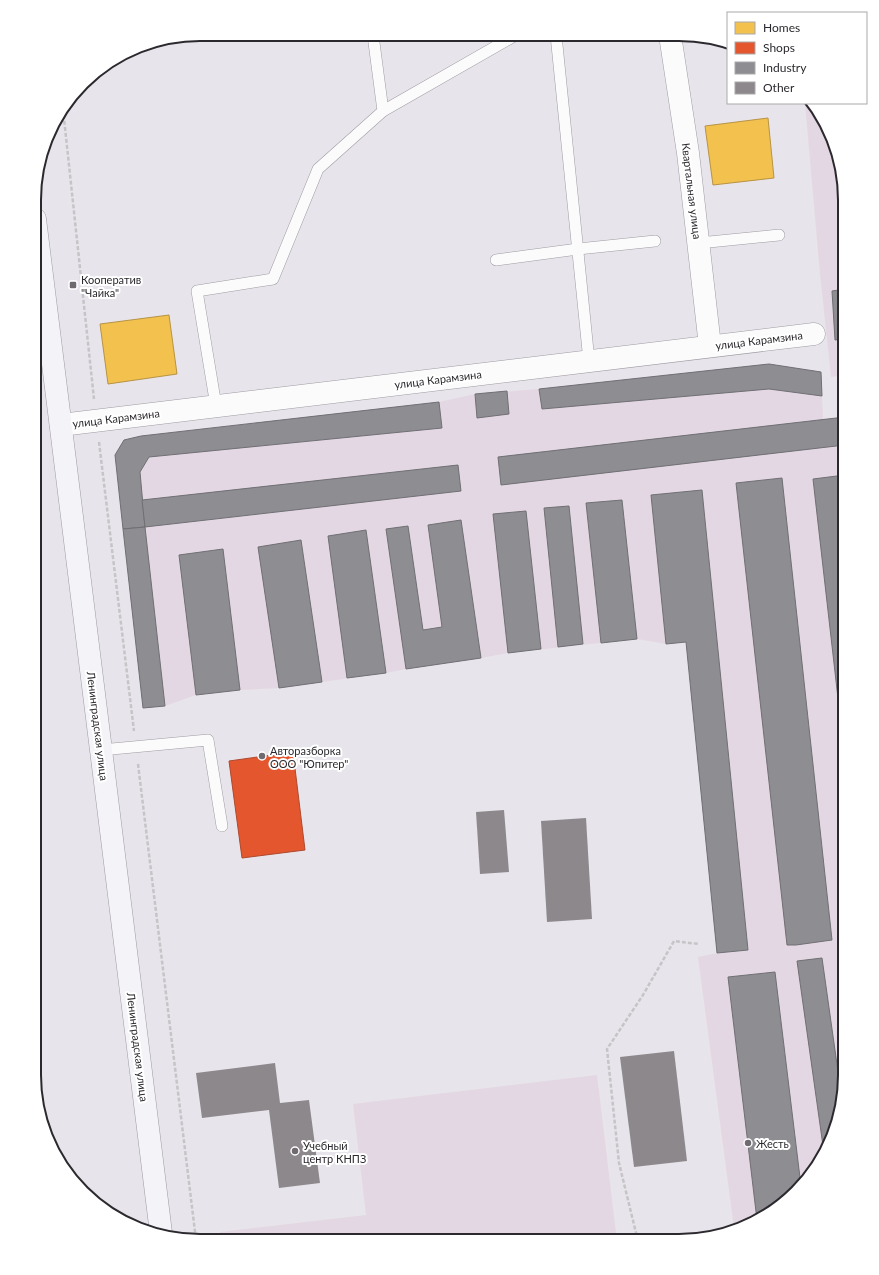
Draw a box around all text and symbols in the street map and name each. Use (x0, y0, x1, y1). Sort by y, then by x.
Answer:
legend (727, 12, 867, 104)
text: Homes (763, 20, 800, 35)
text: Shops (763, 40, 795, 55)
text: Industry (763, 60, 807, 75)
text: Other (763, 80, 795, 95)
street label: Квартальная улица (680, 142, 704, 240)
place label: Кооператив "Чайка" (81, 273, 141, 299)
marker: Кооператив "Чайка" (68, 280, 78, 290)
street label: улица Карамзина (715, 328, 803, 352)
street label: улица Карамзина (394, 367, 482, 391)
street label: улица Карамзина (72, 406, 160, 430)
street label: Ленинградская улица (85, 670, 111, 781)
place label: Авторазборка ООО "Юпитер" (270, 744, 348, 770)
marker: Авторазборка ООО "Юпитер" (257, 751, 267, 761)
street label: Ленинградская улица (125, 991, 151, 1102)
place label: Жесть (756, 1137, 789, 1150)
marker: Жесть (743, 1138, 753, 1148)
place label: Учебный центр КНПЗ (303, 1139, 366, 1165)
marker: Учебный центр КНПЗ (290, 1146, 300, 1156)

